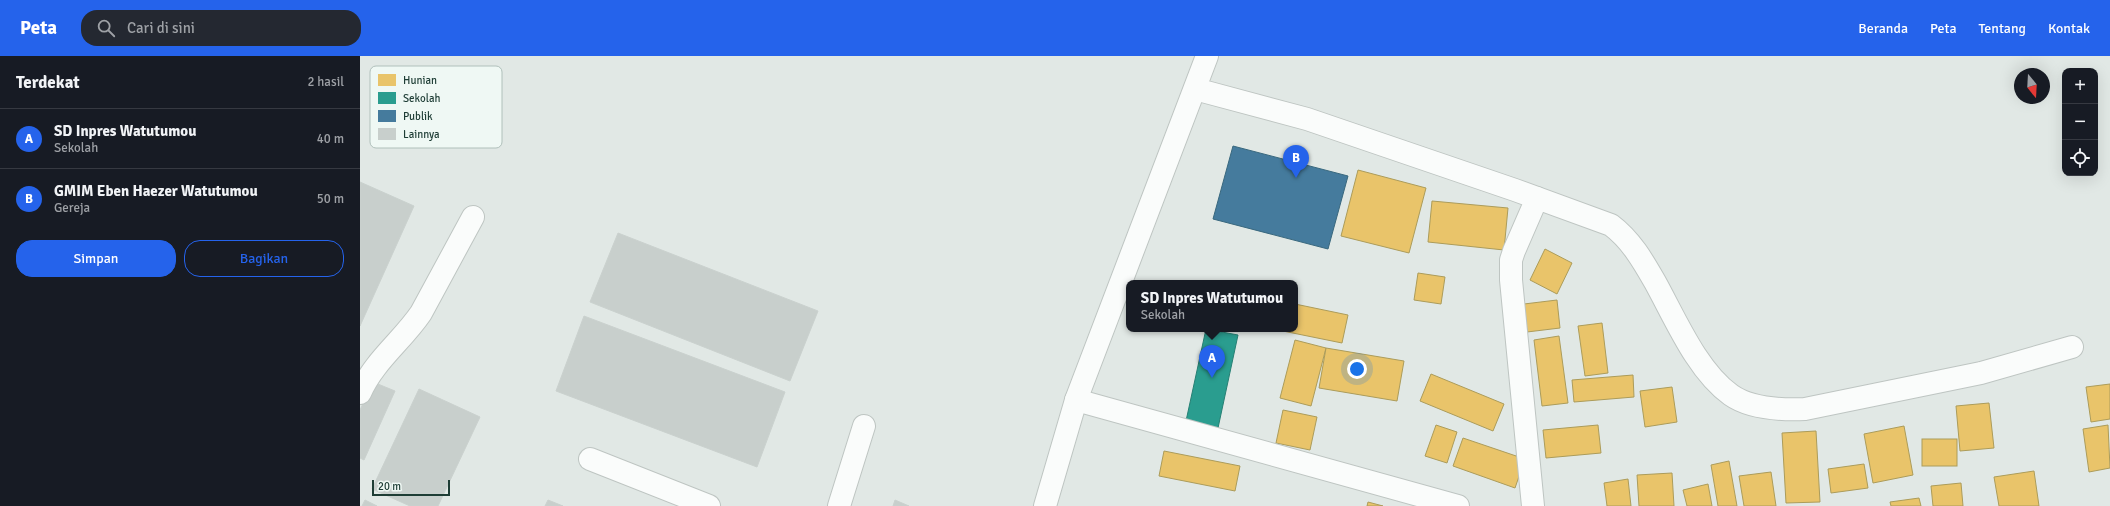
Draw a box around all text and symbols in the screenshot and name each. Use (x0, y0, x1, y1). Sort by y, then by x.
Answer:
search box (81, 10, 361, 46)
text: Peta (20, 16, 57, 40)
icon: search (95, 17, 117, 39)
text: Cari di sini (127, 19, 195, 37)
text: Beranda (1858, 20, 1908, 37)
text: Peta (1930, 20, 1957, 37)
text: Tentang (1979, 20, 2026, 37)
text: Kontak (2048, 20, 2090, 37)
legend (370, 66, 502, 148)
north arrow (2014, 68, 2050, 104)
map controls (2062, 68, 2098, 176)
button: + (2062, 68, 2098, 104)
text: Terdekat (16, 72, 80, 93)
text: 2 hasil (307, 74, 344, 90)
text: Hunian (403, 74, 437, 87)
text: Sekolah (403, 92, 440, 105)
button: − (2062, 104, 2098, 140)
text: Publik (403, 110, 433, 123)
text: SD Inpres Watutumou (54, 122, 196, 140)
text: Lainnya (403, 128, 440, 141)
text: A (25, 131, 33, 147)
text: 40 m (317, 131, 344, 147)
text: Sekolah (54, 140, 98, 156)
button: locate (2062, 140, 2098, 176)
pin: B (1283, 145, 1309, 178)
text: GMIM Eben Haezer Watutumou (54, 182, 258, 200)
text: B (25, 191, 33, 207)
text: 50 m (317, 191, 344, 207)
text: Gereja (54, 200, 90, 216)
button: Simpan (16, 240, 176, 277)
button: Bagikan (184, 240, 344, 277)
popup (1126, 280, 1298, 332)
text: SD Inpres Watutumou (1141, 289, 1283, 307)
text: Sekolah (1141, 307, 1185, 323)
pin: A (1199, 345, 1225, 378)
your location (1347, 359, 1367, 379)
scale bar (372, 478, 450, 497)
text: 20 m (378, 480, 401, 493)

